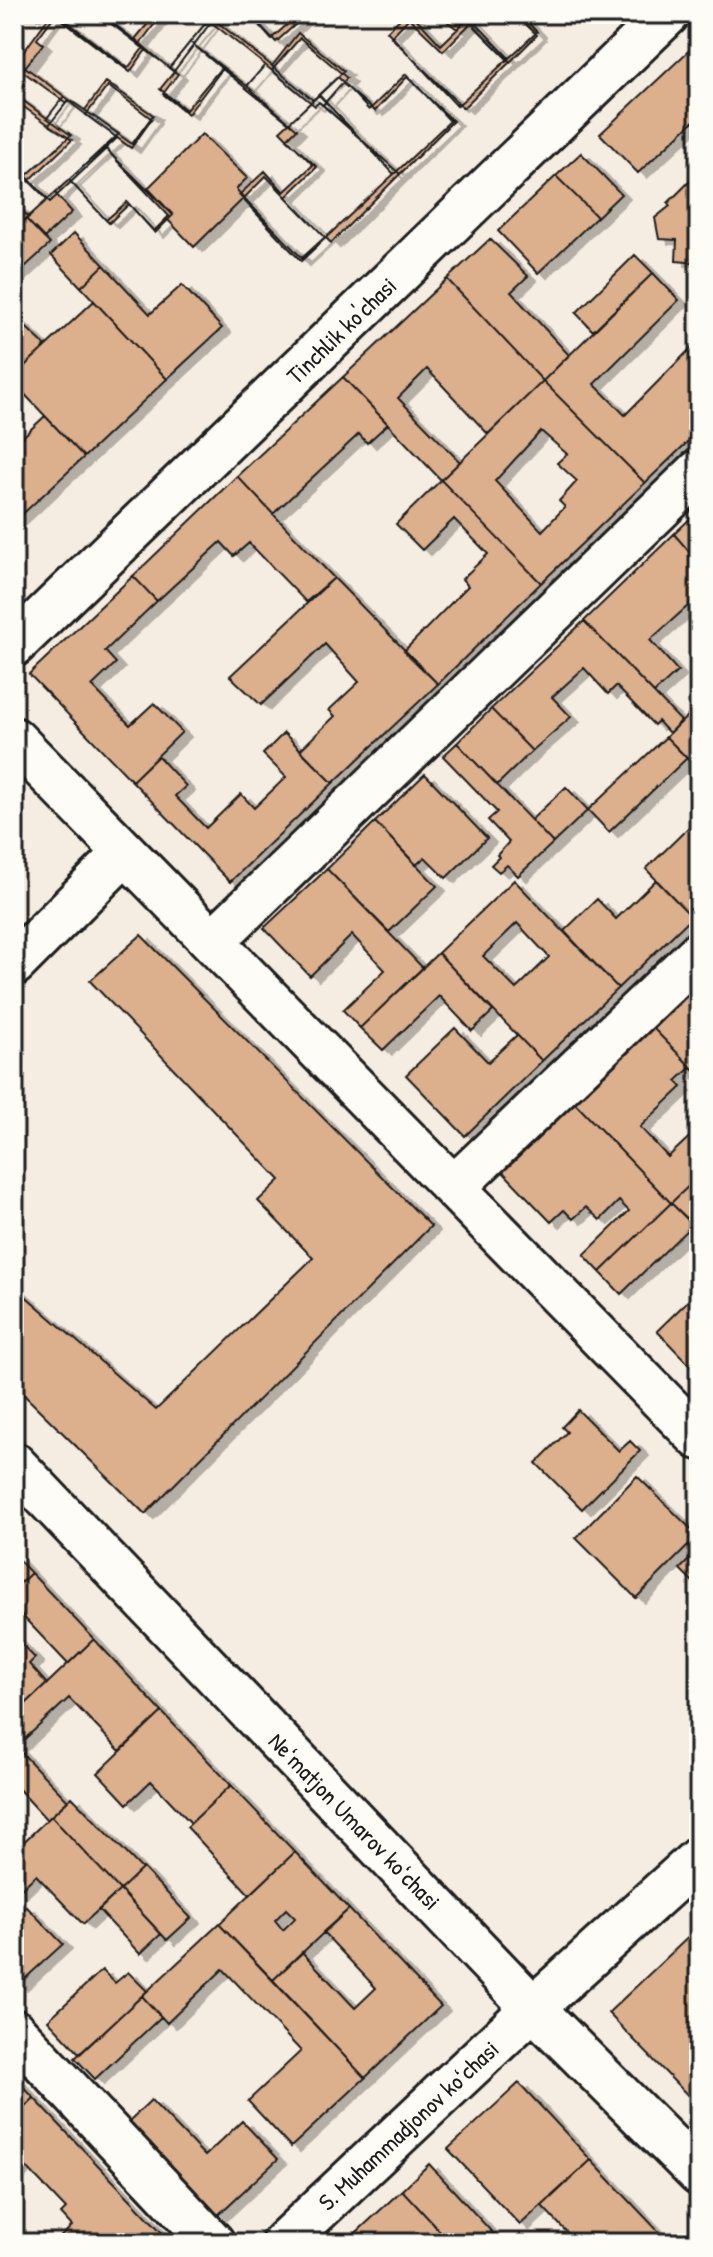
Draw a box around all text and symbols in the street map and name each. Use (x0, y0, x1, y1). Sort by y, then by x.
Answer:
street label: Tinchlik ko'chasi (279, 269, 403, 391)
street label: Neʻmatjon Umarov koʻchasi (262, 1725, 448, 1917)
street label: S. Muhammadjonov koʻchasi (311, 2033, 505, 2217)

